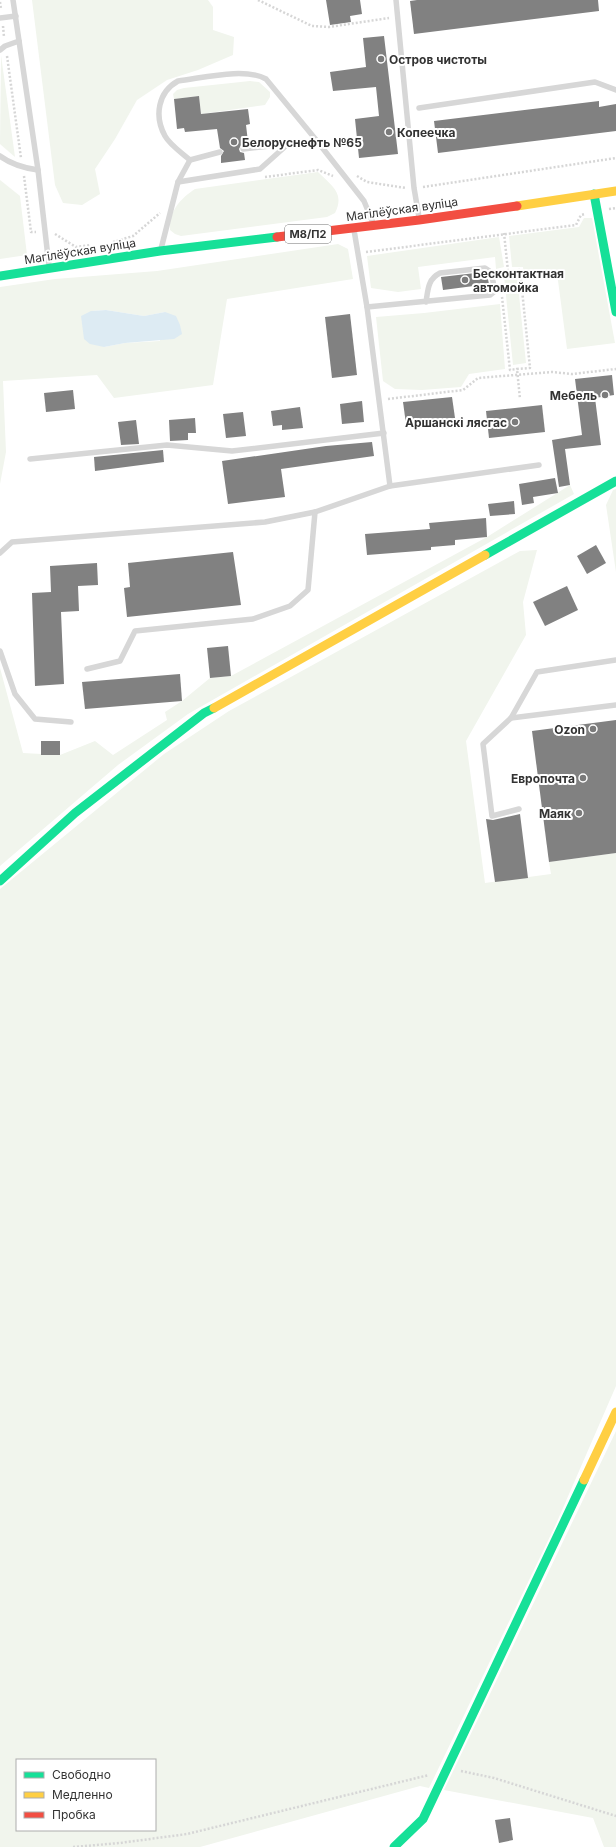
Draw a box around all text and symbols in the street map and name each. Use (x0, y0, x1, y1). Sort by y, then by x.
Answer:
place label: Остров чистоты (389, 52, 487, 67)
marker: Остров чистоты (376, 54, 386, 64)
place label: Копеечка (397, 125, 455, 140)
marker: Копеечка (384, 127, 394, 137)
place label: Белоруснефть №65 (242, 135, 362, 150)
marker: Белоруснефть №65 (229, 137, 239, 147)
street label: Магілёўская вуліца (345, 194, 459, 224)
road number: М8/П2 (285, 225, 331, 243)
street label: Магілёўская вуліца (23, 235, 137, 267)
place label: Бесконтактная автомойка (473, 266, 564, 295)
marker: Бесконтактная автомойка (460, 275, 470, 285)
place label: Мебель (550, 388, 597, 403)
marker: Мебель (600, 390, 610, 400)
place label: Аршанскі лясгас (405, 415, 507, 430)
marker: Аршанскі лясгас (510, 417, 520, 427)
place label: Ozon (554, 722, 585, 737)
marker: Ozon (588, 724, 598, 734)
place label: Европочта (511, 771, 575, 786)
marker: Европочта (578, 773, 588, 783)
place label: Маяк (539, 806, 571, 821)
marker: Маяк (574, 808, 584, 818)
legend (16, 1759, 156, 1831)
text: Свободно (52, 1767, 111, 1782)
text: Медленно (52, 1787, 113, 1802)
text: Пробка (52, 1807, 96, 1822)

